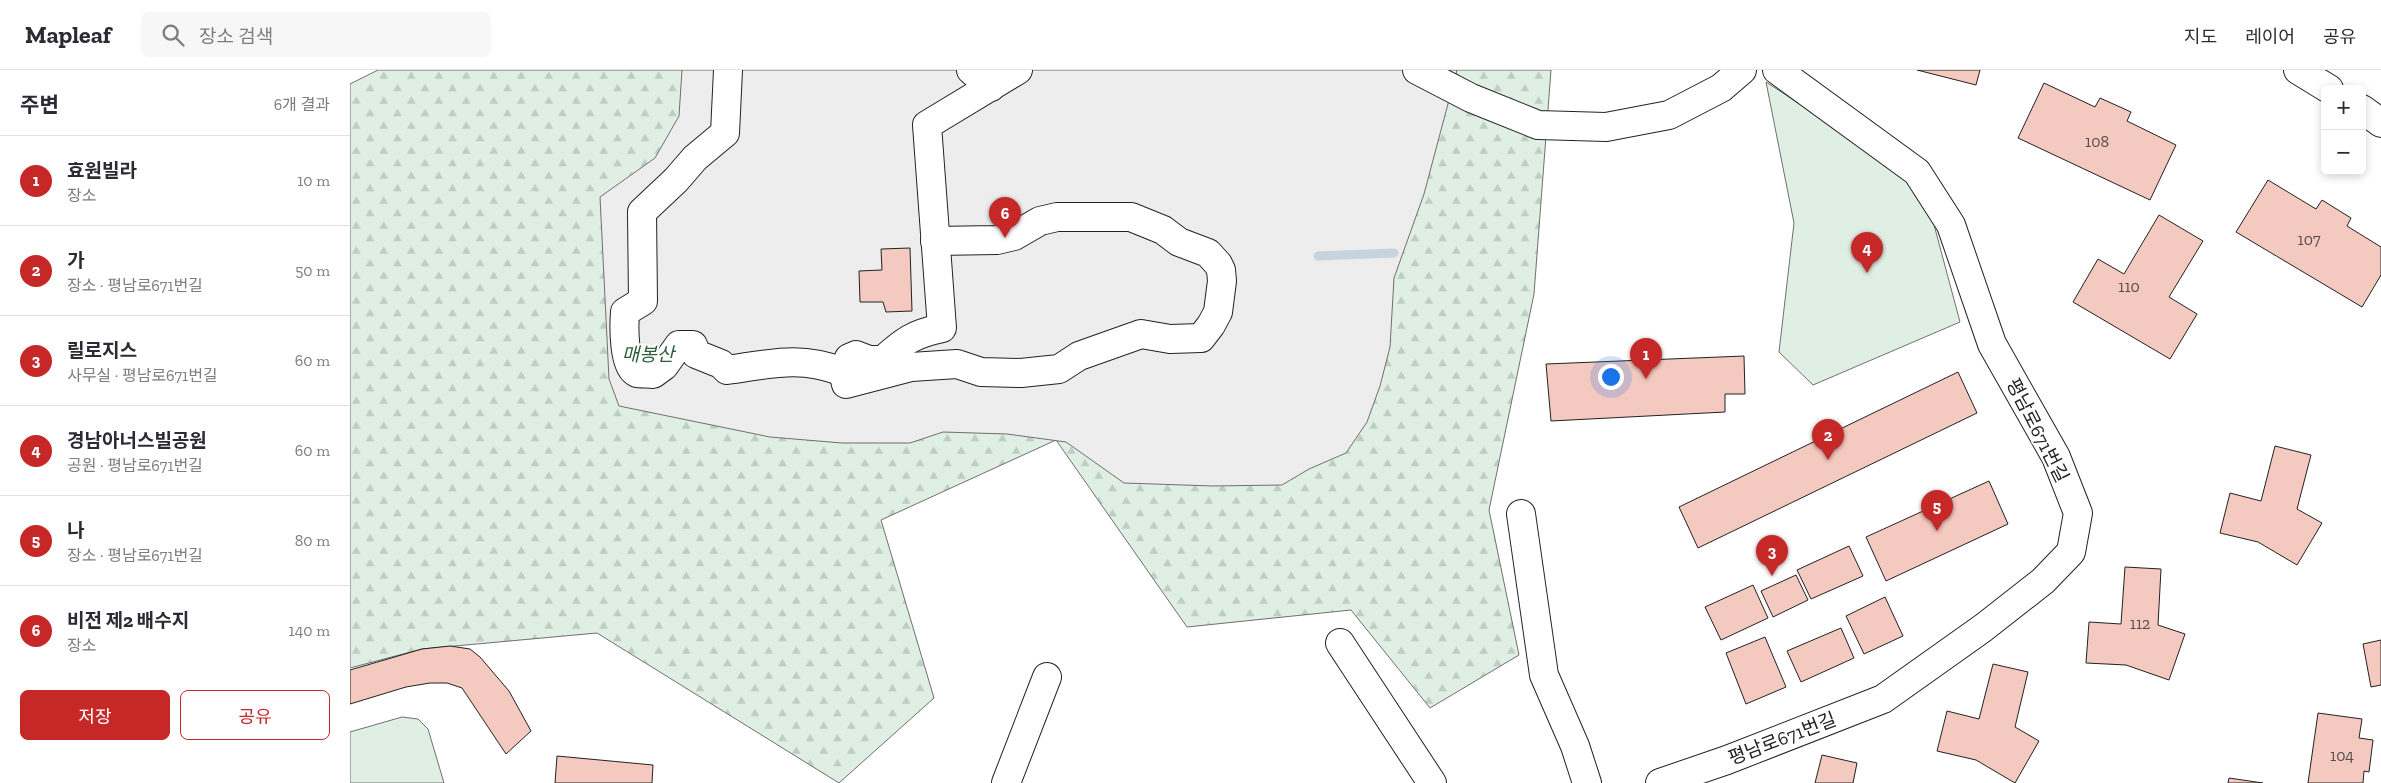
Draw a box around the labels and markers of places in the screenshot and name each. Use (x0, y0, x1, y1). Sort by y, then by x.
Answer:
pin: 6 (989, 197, 1021, 238)
pin: 4 (1851, 232, 1883, 273)
pin: 1 (1630, 338, 1662, 379)
pin: 2 (1812, 419, 1844, 460)
pin: 5 (1921, 490, 1953, 531)
pin: 3 (1756, 535, 1788, 576)

